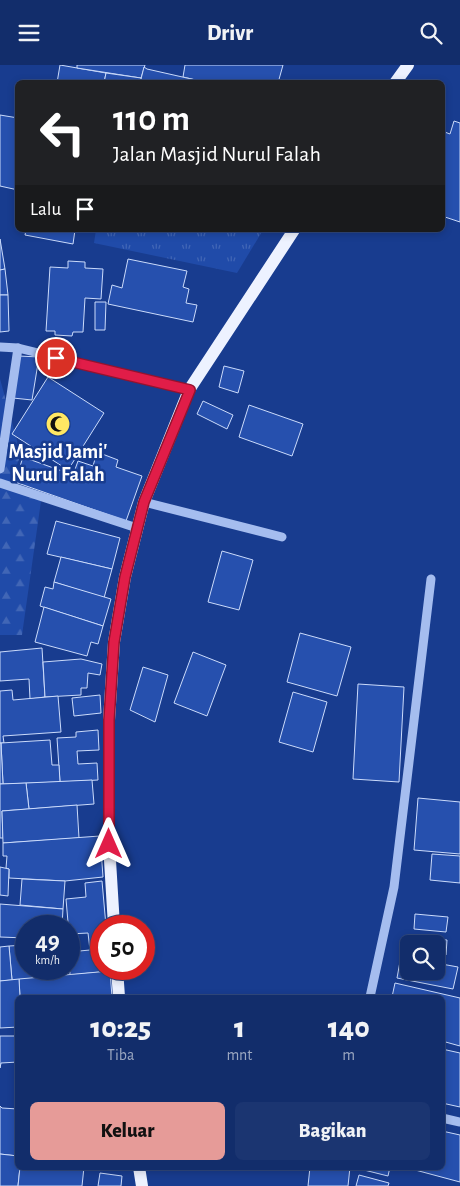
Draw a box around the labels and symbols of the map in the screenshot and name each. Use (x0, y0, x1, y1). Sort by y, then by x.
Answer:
pin (35, 337, 77, 379)
mosque icon: Masjid Jami' Nurul Falah (45, 411, 71, 437)
place label: Masjid Jami' Nurul Falah (9, 442, 107, 485)
position arrow (82, 817, 134, 869)
speed limit sign: 50 (90, 915, 155, 980)

